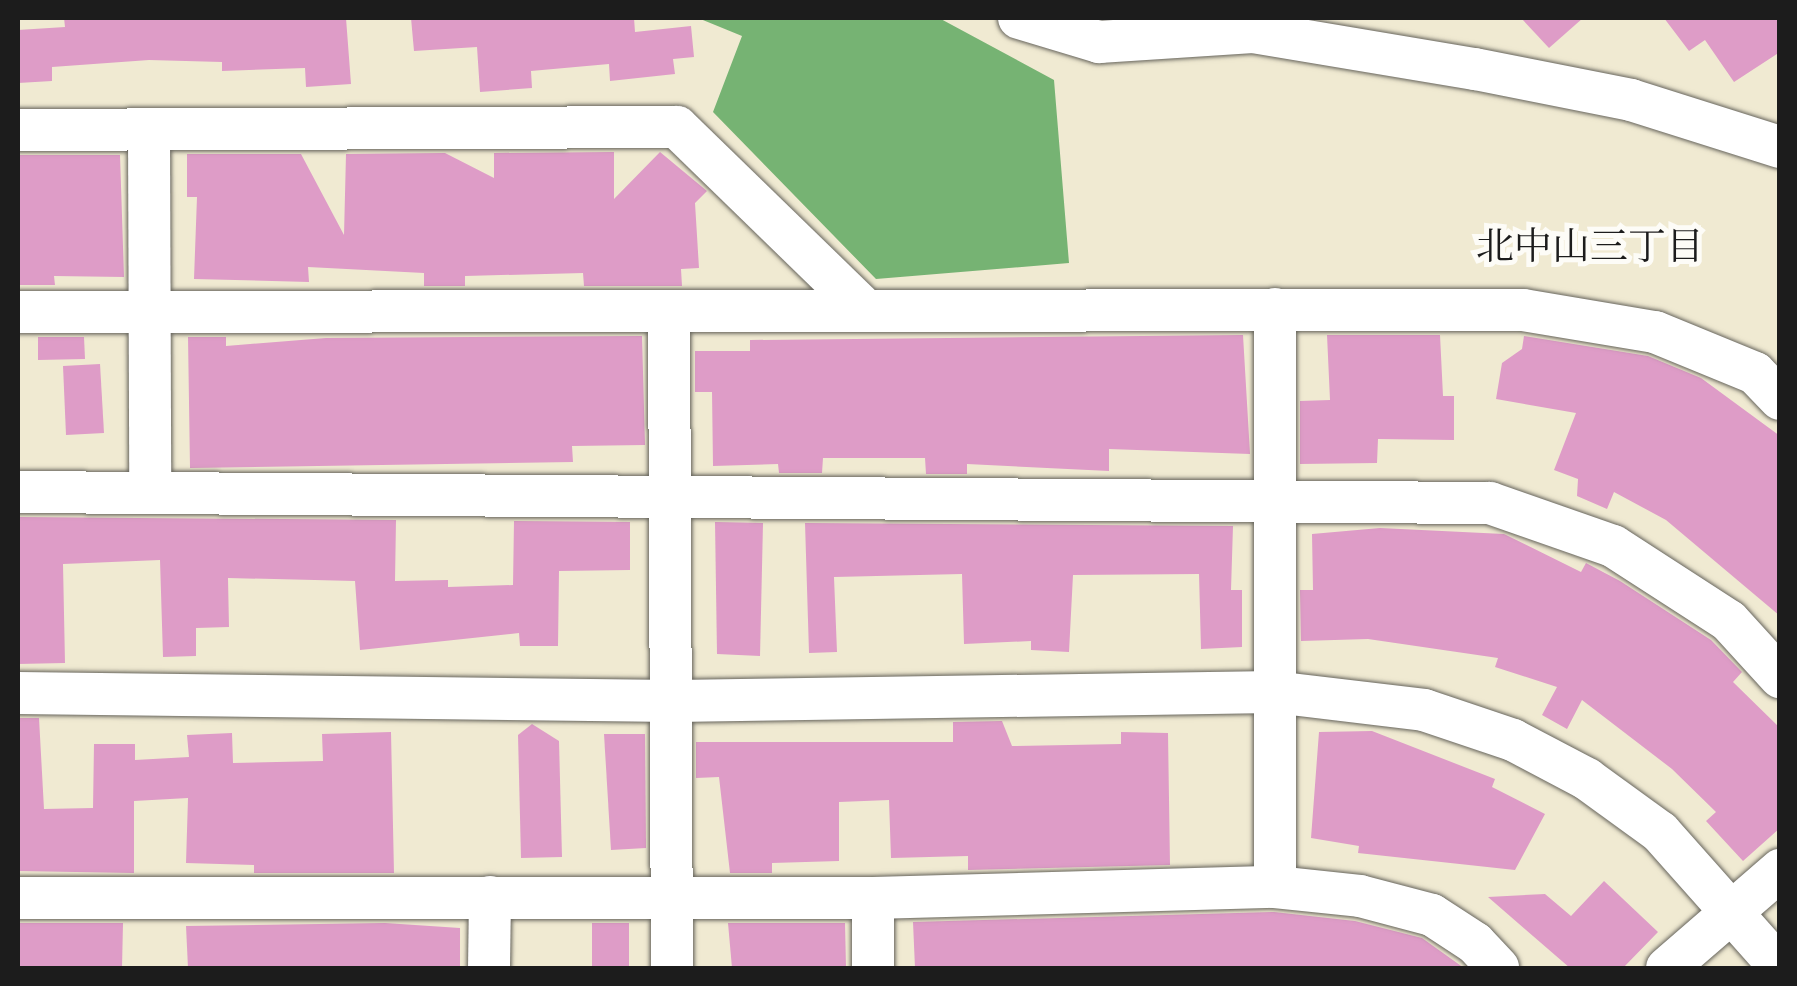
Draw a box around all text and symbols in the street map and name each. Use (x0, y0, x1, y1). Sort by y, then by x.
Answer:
district label: 北中山三丁目 (1476, 224, 1704, 270)

